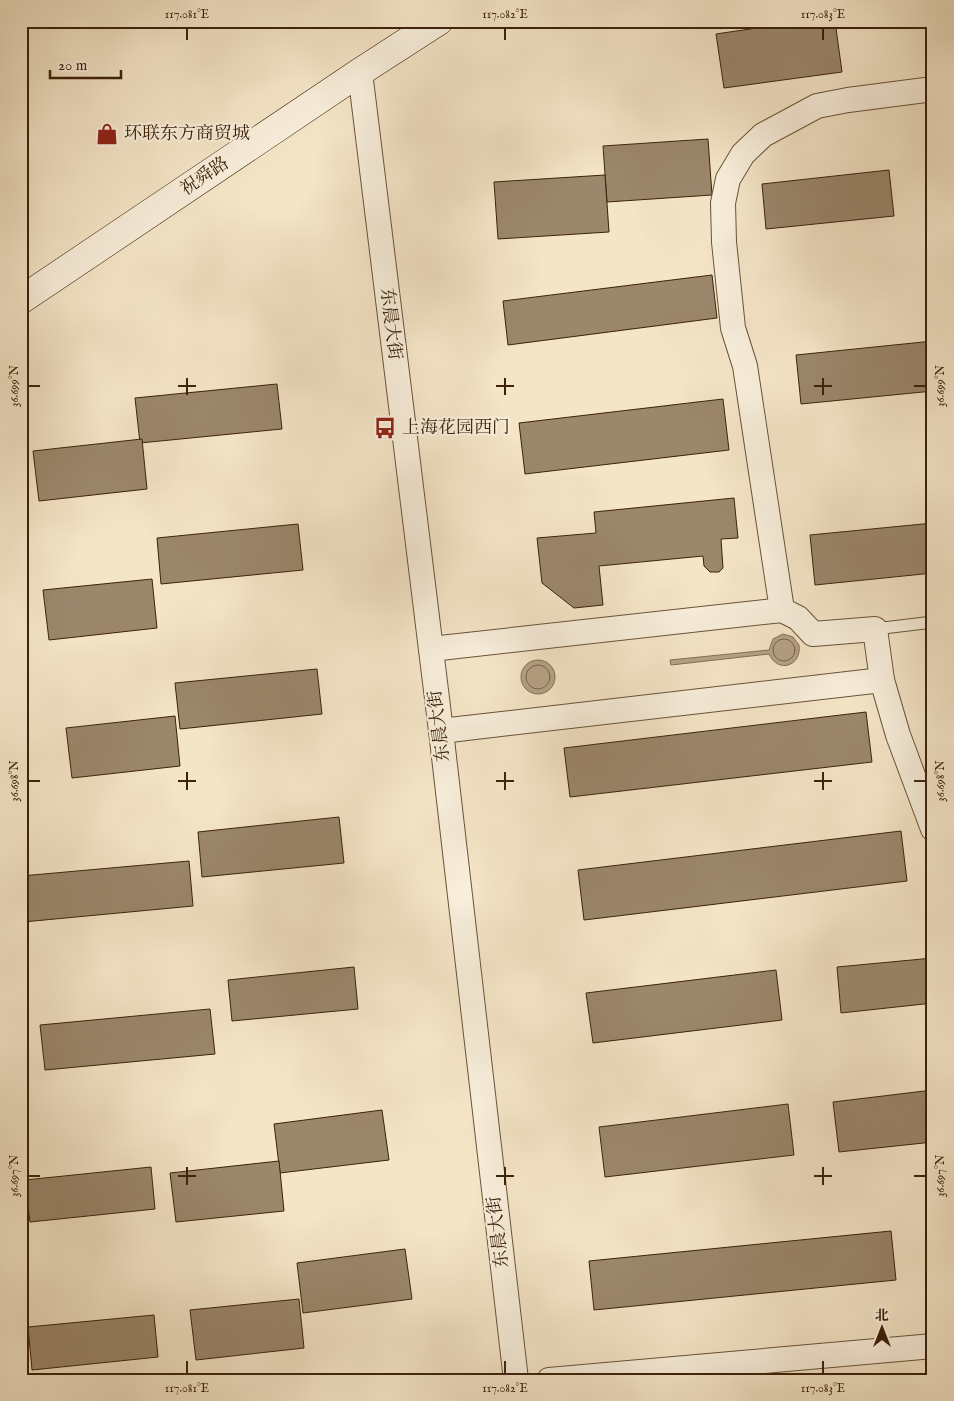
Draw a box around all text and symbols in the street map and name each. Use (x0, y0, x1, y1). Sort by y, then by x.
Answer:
text: 117.081°E (165, 7, 209, 22)
text: 117.082°E (482, 7, 528, 22)
text: 117.083°E (801, 7, 845, 22)
scale bar (50, 48, 121, 80)
text: 20 m (58, 56, 88, 75)
shop icon: 环联东方商贸城 (94, 121, 120, 147)
place label: 环联东方商贸城 (124, 123, 250, 146)
street label: 祝舜路 (176, 152, 234, 202)
street label: 东晨大街 (374, 287, 406, 361)
text: 36.699°N (7, 364, 22, 407)
text: 36.699°N (933, 364, 948, 407)
bus stop icon: 上海花园西门 (372, 415, 398, 441)
place label: 上海花园西门 (402, 417, 510, 440)
street label: 东晨大街 (424, 689, 456, 763)
text: 36.698°N (7, 760, 22, 802)
text: 36.698°N (933, 760, 948, 802)
text: 36.697°N (7, 1154, 22, 1197)
text: 36.697°N (933, 1154, 948, 1197)
street label: 东晨大街 (483, 1195, 515, 1269)
north arrow (856, 1304, 906, 1354)
text: 北 (875, 1307, 889, 1325)
text: 117.081°E (165, 1381, 209, 1396)
text: 117.082°E (482, 1381, 528, 1396)
text: 117.083°E (801, 1381, 845, 1396)

